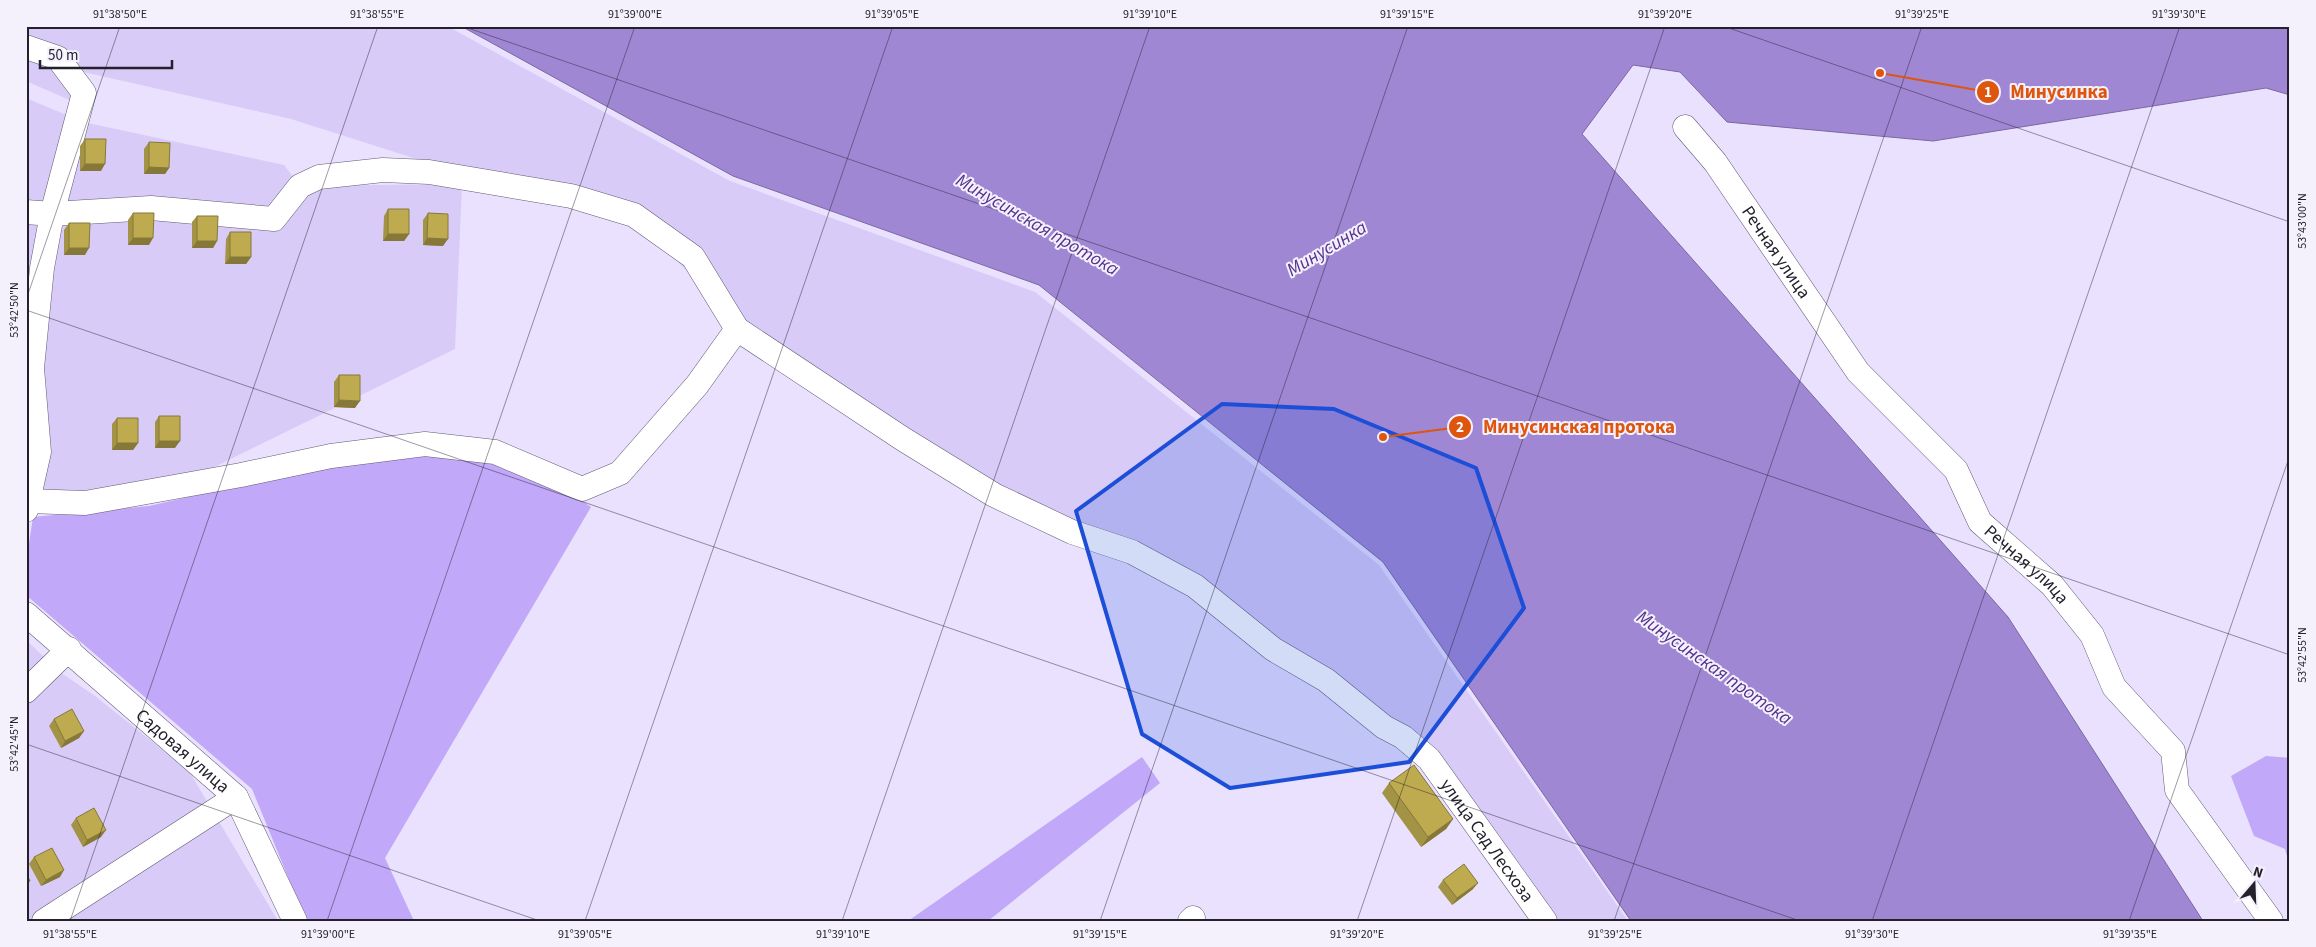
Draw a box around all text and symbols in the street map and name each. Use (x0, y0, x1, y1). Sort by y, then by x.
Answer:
text: 91°38'50"E (93, 6, 147, 23)
text: 91°38'55"E (350, 6, 404, 23)
text: 91°39'00"E (608, 6, 662, 23)
text: 91°39'05"E (865, 6, 919, 23)
text: 91°39'10"E (1123, 6, 1177, 23)
text: 91°39'15"E (1380, 6, 1434, 23)
text: 91°39'20"E (1638, 6, 1692, 23)
text: 91°39'25"E (1895, 6, 1949, 23)
text: 91°39'30"E (2152, 6, 2206, 23)
scale bar (40, 38, 172, 70)
text: 50 m (48, 45, 78, 66)
callout: Минусинка (1976, 75, 2118, 109)
text: Минусинка (2010, 79, 2108, 106)
text: 1 (1984, 82, 1992, 103)
water label: Минусинская протока (950, 167, 1124, 283)
text: 53°43'00"N (2294, 193, 2311, 249)
street label: Речная улица (1736, 201, 1817, 303)
water label: Минусинка (1282, 214, 1372, 284)
text: 53°42'50"N (6, 282, 23, 338)
callout: Минусинская протока (1447, 410, 1685, 444)
text: Минусинская протока (1483, 414, 1675, 441)
text: 2 (1456, 417, 1464, 438)
street label: Речная улица (1979, 519, 2075, 609)
water label: Минусинская протока (1631, 604, 1797, 732)
text: 53°42'55"N (2294, 627, 2311, 683)
street label: Садовая улица (130, 703, 235, 799)
text: 53°42'45"N (6, 716, 23, 772)
street label: улица Сад Лесхоза (1434, 773, 1540, 907)
north arrow (2228, 860, 2278, 910)
text: N (2250, 862, 2266, 884)
text: 91°38'55"E (43, 926, 97, 943)
text: 91°39'00"E (301, 926, 355, 943)
text: 91°39'05"E (558, 926, 612, 943)
text: 91°39'10"E (816, 926, 870, 943)
text: 91°39'15"E (1073, 926, 1127, 943)
text: 91°39'20"E (1330, 926, 1384, 943)
text: 91°39'25"E (1588, 926, 1642, 943)
text: 91°39'30"E (1845, 926, 1899, 943)
text: 91°39'35"E (2103, 926, 2157, 943)

